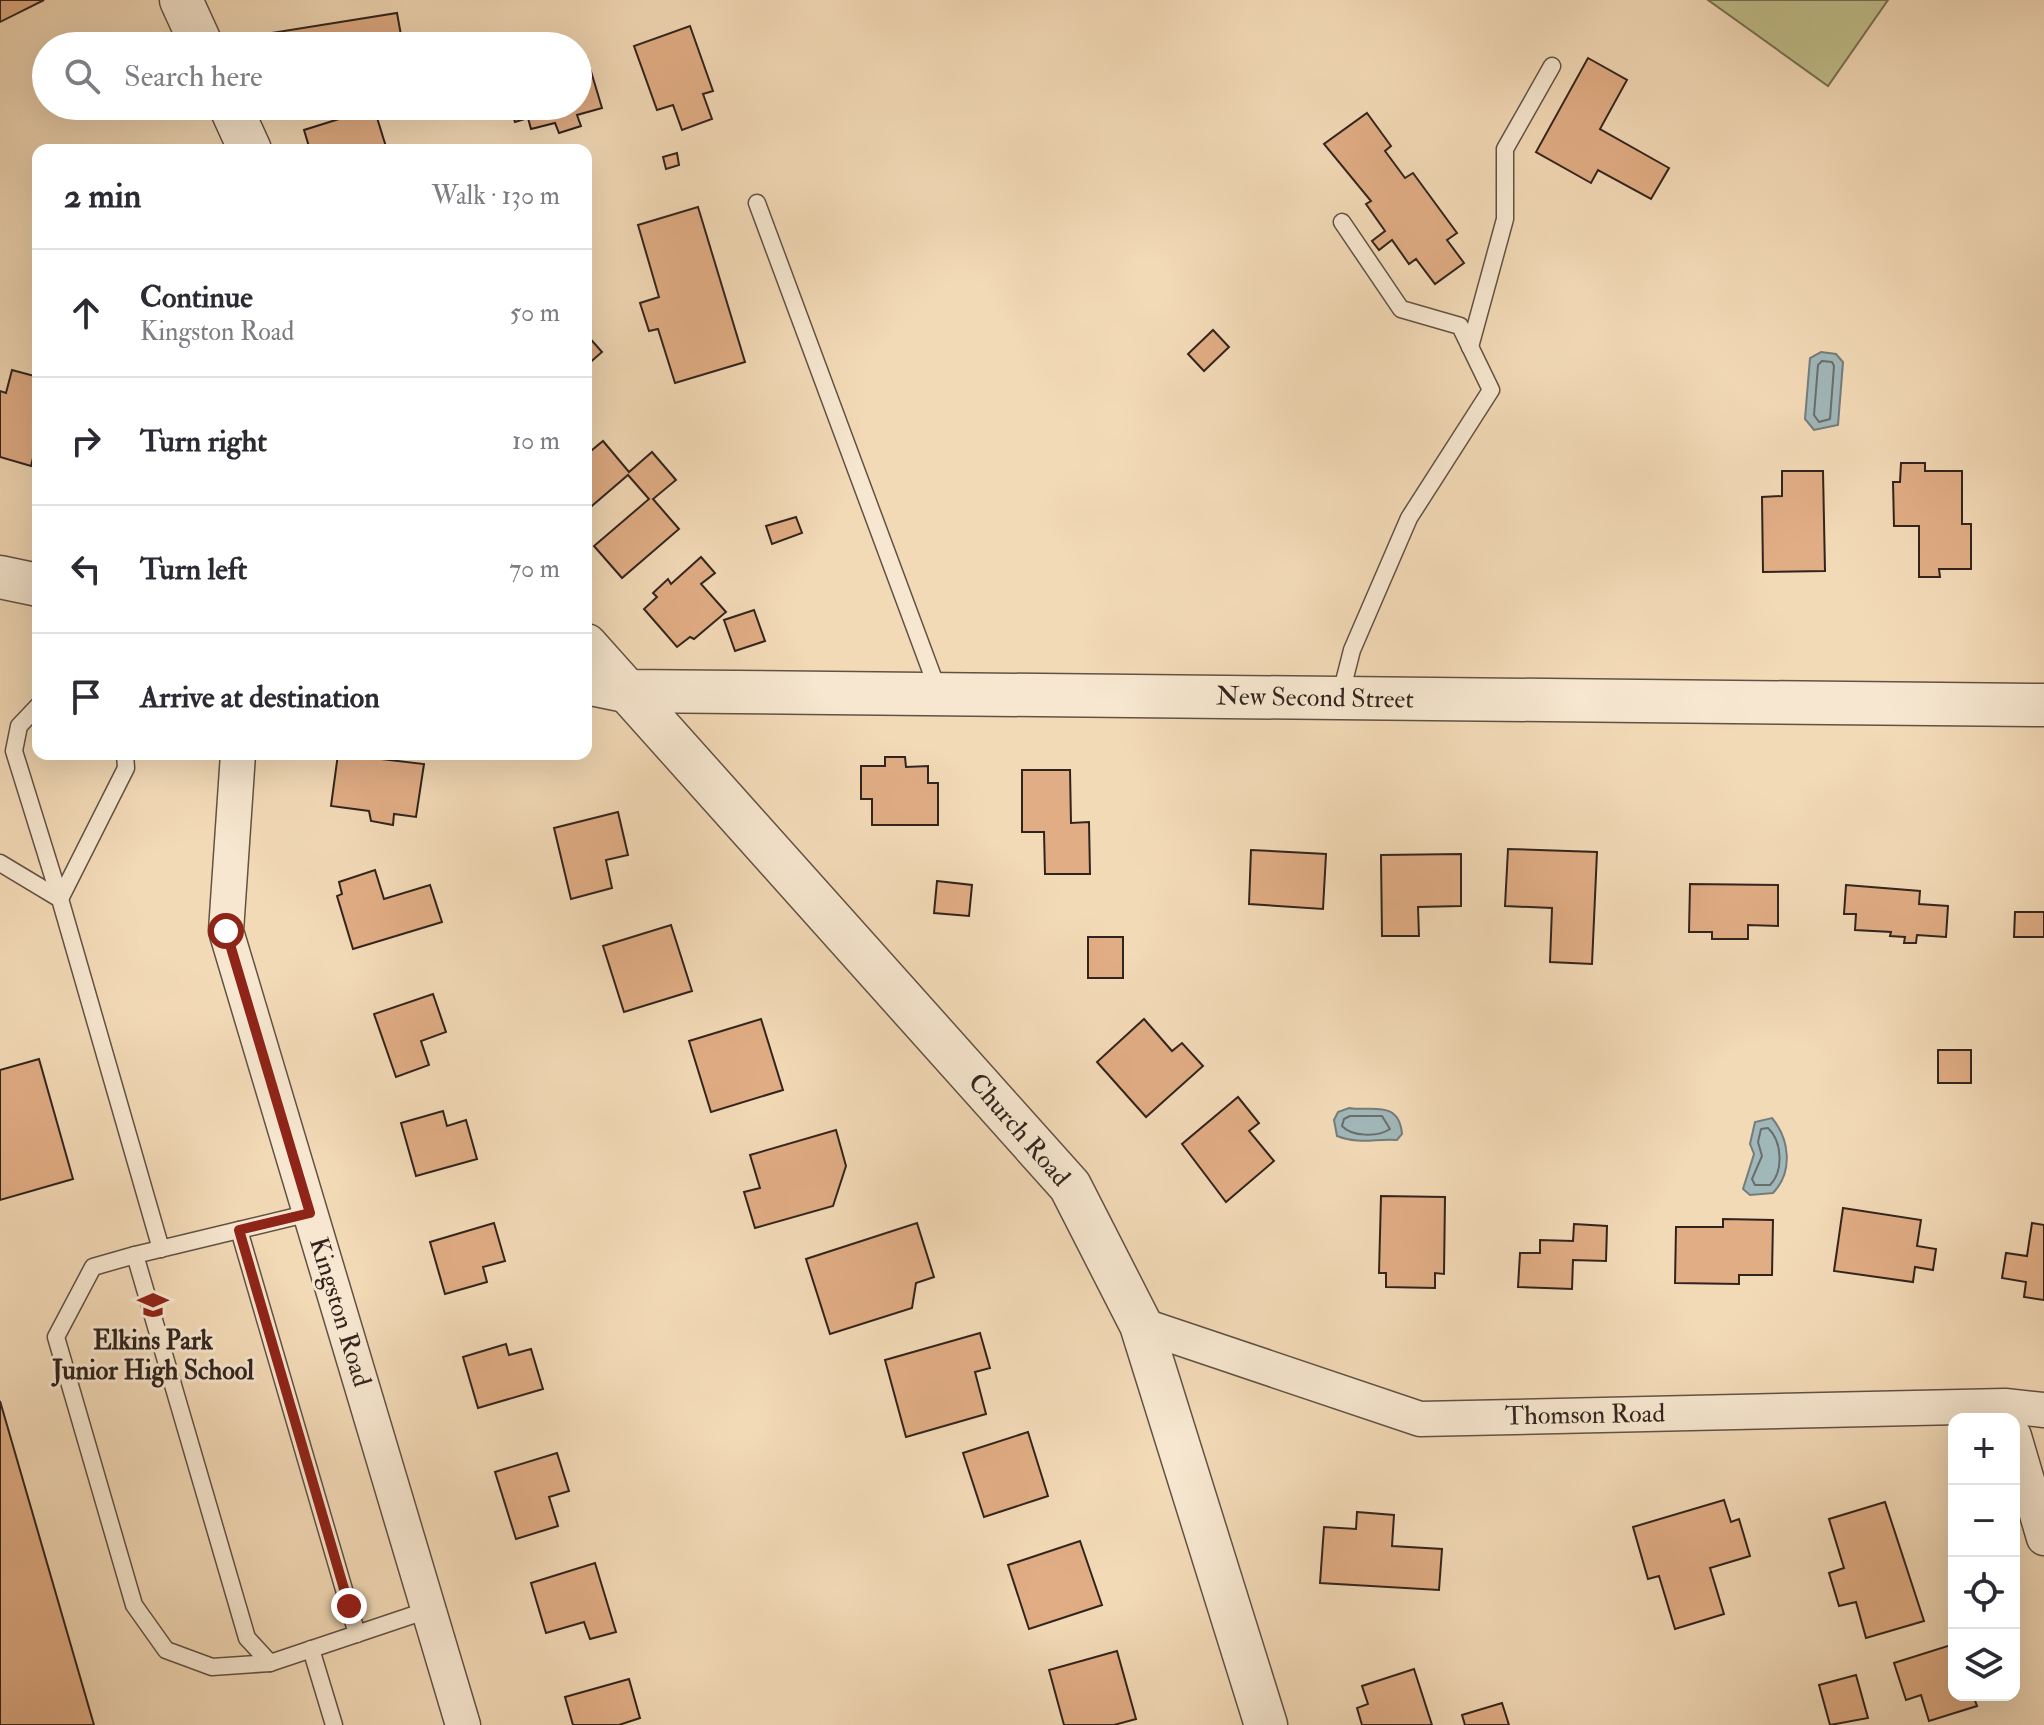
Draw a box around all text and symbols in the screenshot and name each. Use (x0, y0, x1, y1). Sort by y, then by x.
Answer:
search box (32, 32, 592, 120)
icon: search (60, 54, 104, 98)
text: Search here (124, 58, 263, 95)
text: 2 min (64, 175, 141, 218)
text: Walk · 130 m (432, 180, 560, 212)
text: Continue (140, 279, 253, 316)
icon: ahead (64, 291, 108, 335)
text: 50 m (510, 297, 560, 329)
text: Kingston Road (140, 316, 294, 348)
icon: right (64, 419, 108, 463)
text: Turn right (140, 423, 267, 460)
text: 10 m (512, 425, 560, 457)
icon: left (64, 547, 108, 591)
text: Turn left (140, 551, 247, 588)
text: 70 m (509, 553, 560, 585)
icon: arrive (64, 675, 108, 719)
text: Arrive at destination (140, 679, 380, 716)
street label: New Second Street (1216, 680, 1414, 716)
route start (208, 913, 244, 949)
street label: Church Road (961, 1067, 1077, 1193)
street label: Kingston Road (302, 1234, 378, 1391)
school or university icon: Elkins Park Junior High School (136, 1288, 170, 1322)
place label: Elkins Park Junior High School (50, 1325, 254, 1388)
street label: Thomson Road (1505, 1398, 1666, 1432)
map controls (1948, 1413, 2020, 1701)
button: + (1948, 1413, 2020, 1485)
button: − (1948, 1485, 2020, 1557)
button: locate (1948, 1557, 2020, 1629)
route end (331, 1588, 367, 1624)
button: layers (1948, 1629, 2020, 1701)

